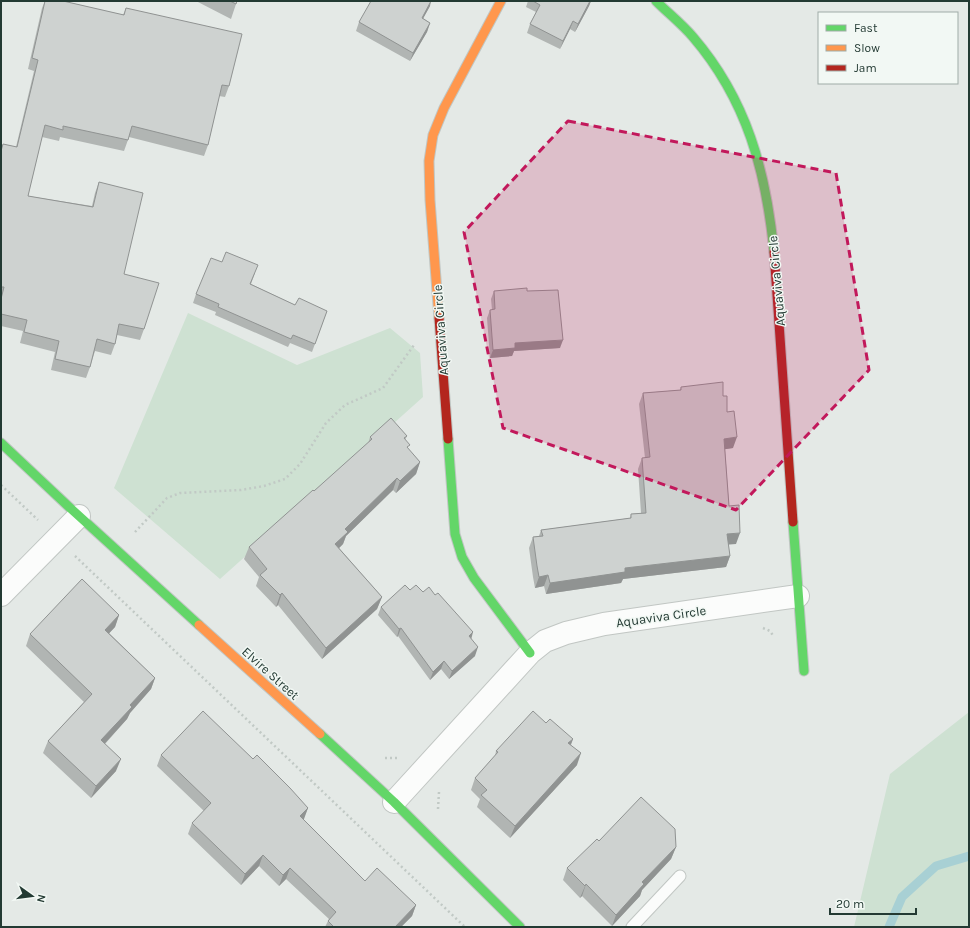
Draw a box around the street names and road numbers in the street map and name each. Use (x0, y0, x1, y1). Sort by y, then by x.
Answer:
street label: Aquaviva Circle (765, 235, 789, 327)
street label: Aquaviva Circle (430, 284, 452, 376)
street label: Aquaviva Circle (615, 603, 708, 631)
street label: Elvire Street (239, 644, 302, 703)

